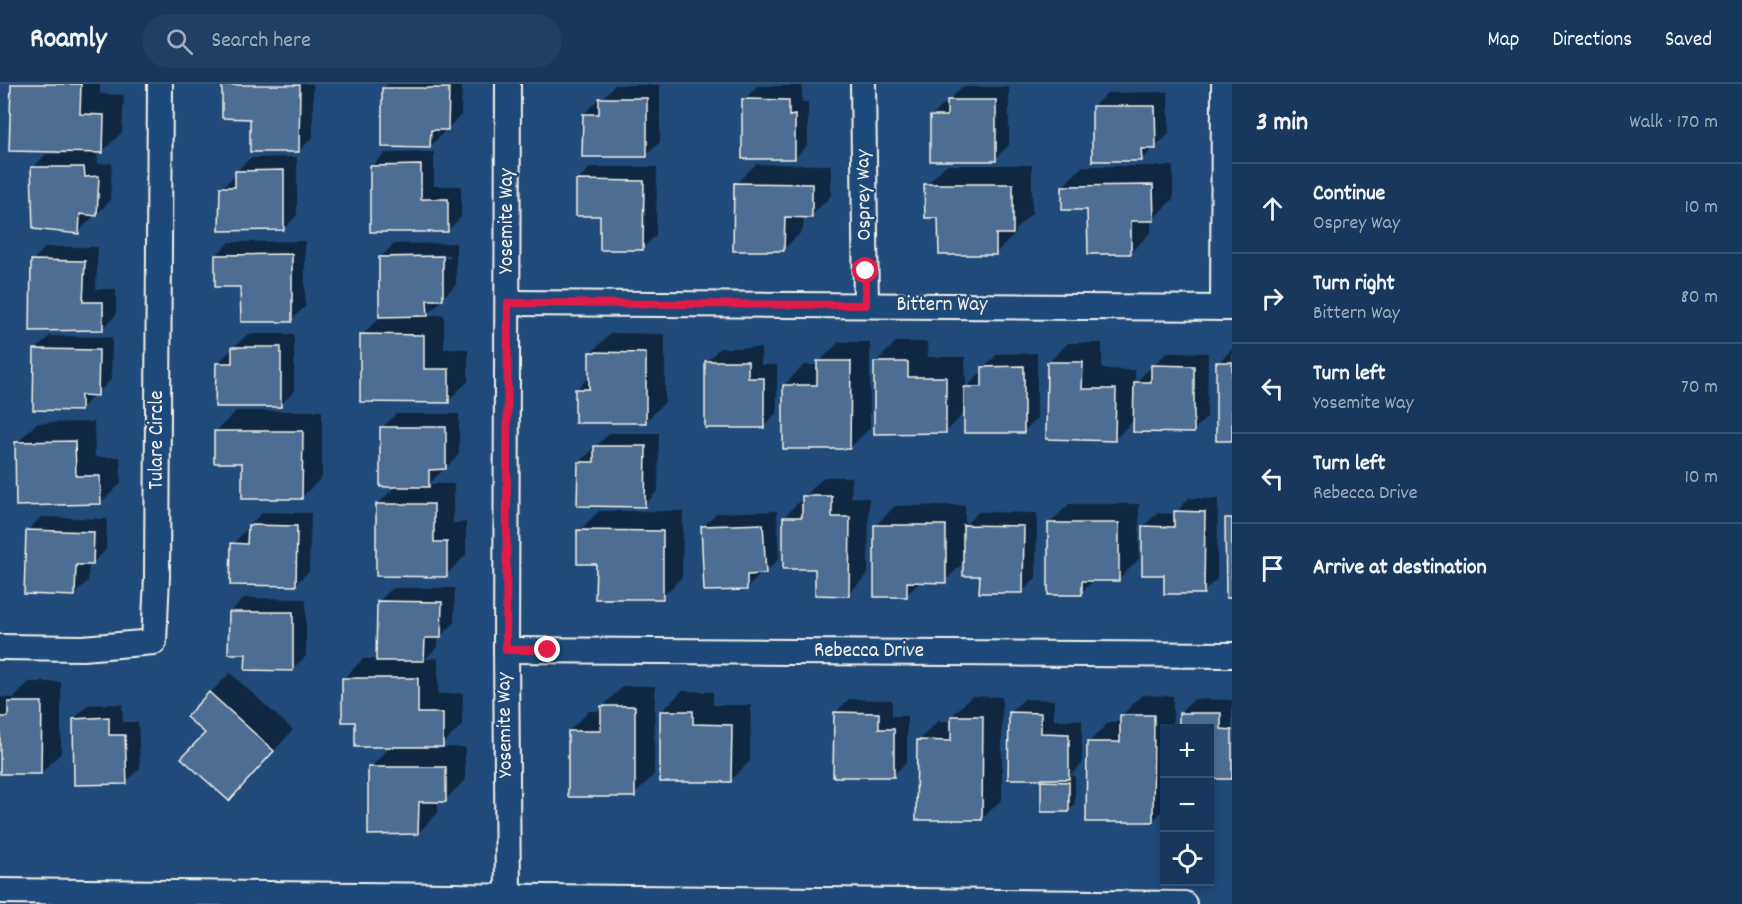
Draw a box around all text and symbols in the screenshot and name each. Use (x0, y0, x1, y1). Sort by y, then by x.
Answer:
search box (142, 14, 562, 68)
text: Roamly (30, 21, 106, 61)
icon: search (163, 25, 196, 58)
text: Search here (211, 26, 311, 57)
text: Map (1488, 26, 1519, 56)
text: Directions (1552, 26, 1632, 56)
text: Saved (1665, 26, 1712, 56)
text: 3 min (1256, 105, 1308, 142)
text: Walk · 170 m (1629, 109, 1718, 137)
street label: Osprey Way (849, 149, 881, 241)
street label: Yosemite Way (493, 168, 523, 274)
text: Continue (1313, 179, 1385, 210)
icon: ahead (1256, 192, 1289, 225)
text: 10 m (1684, 194, 1718, 222)
text: Osprey Way (1313, 210, 1400, 238)
route start (852, 257, 878, 283)
text: Turn right (1313, 269, 1395, 300)
icon: right (1256, 282, 1289, 315)
text: 80 m (1681, 284, 1718, 312)
street label: Bittern Way (896, 291, 988, 321)
text: Bittern Way (1313, 300, 1400, 328)
text: Turn left (1313, 359, 1385, 390)
icon: left (1256, 372, 1289, 405)
text: 70 m (1681, 374, 1718, 402)
text: Yosemite Way (1313, 390, 1414, 418)
street label: Tulare Circle (143, 391, 173, 489)
text: Turn left (1313, 449, 1385, 480)
icon: left (1256, 462, 1289, 495)
text: 10 m (1684, 464, 1718, 492)
text: Rebecca Drive (1313, 480, 1418, 508)
icon: arrive (1256, 552, 1289, 585)
text: Arrive at destination (1313, 553, 1487, 584)
route end (534, 636, 560, 662)
street label: Rebecca Drive (814, 637, 924, 667)
street label: Yosemite Way (490, 671, 522, 778)
map controls (1160, 724, 1214, 886)
button: + (1160, 724, 1214, 778)
button: − (1160, 778, 1214, 832)
button: locate (1160, 832, 1214, 886)

